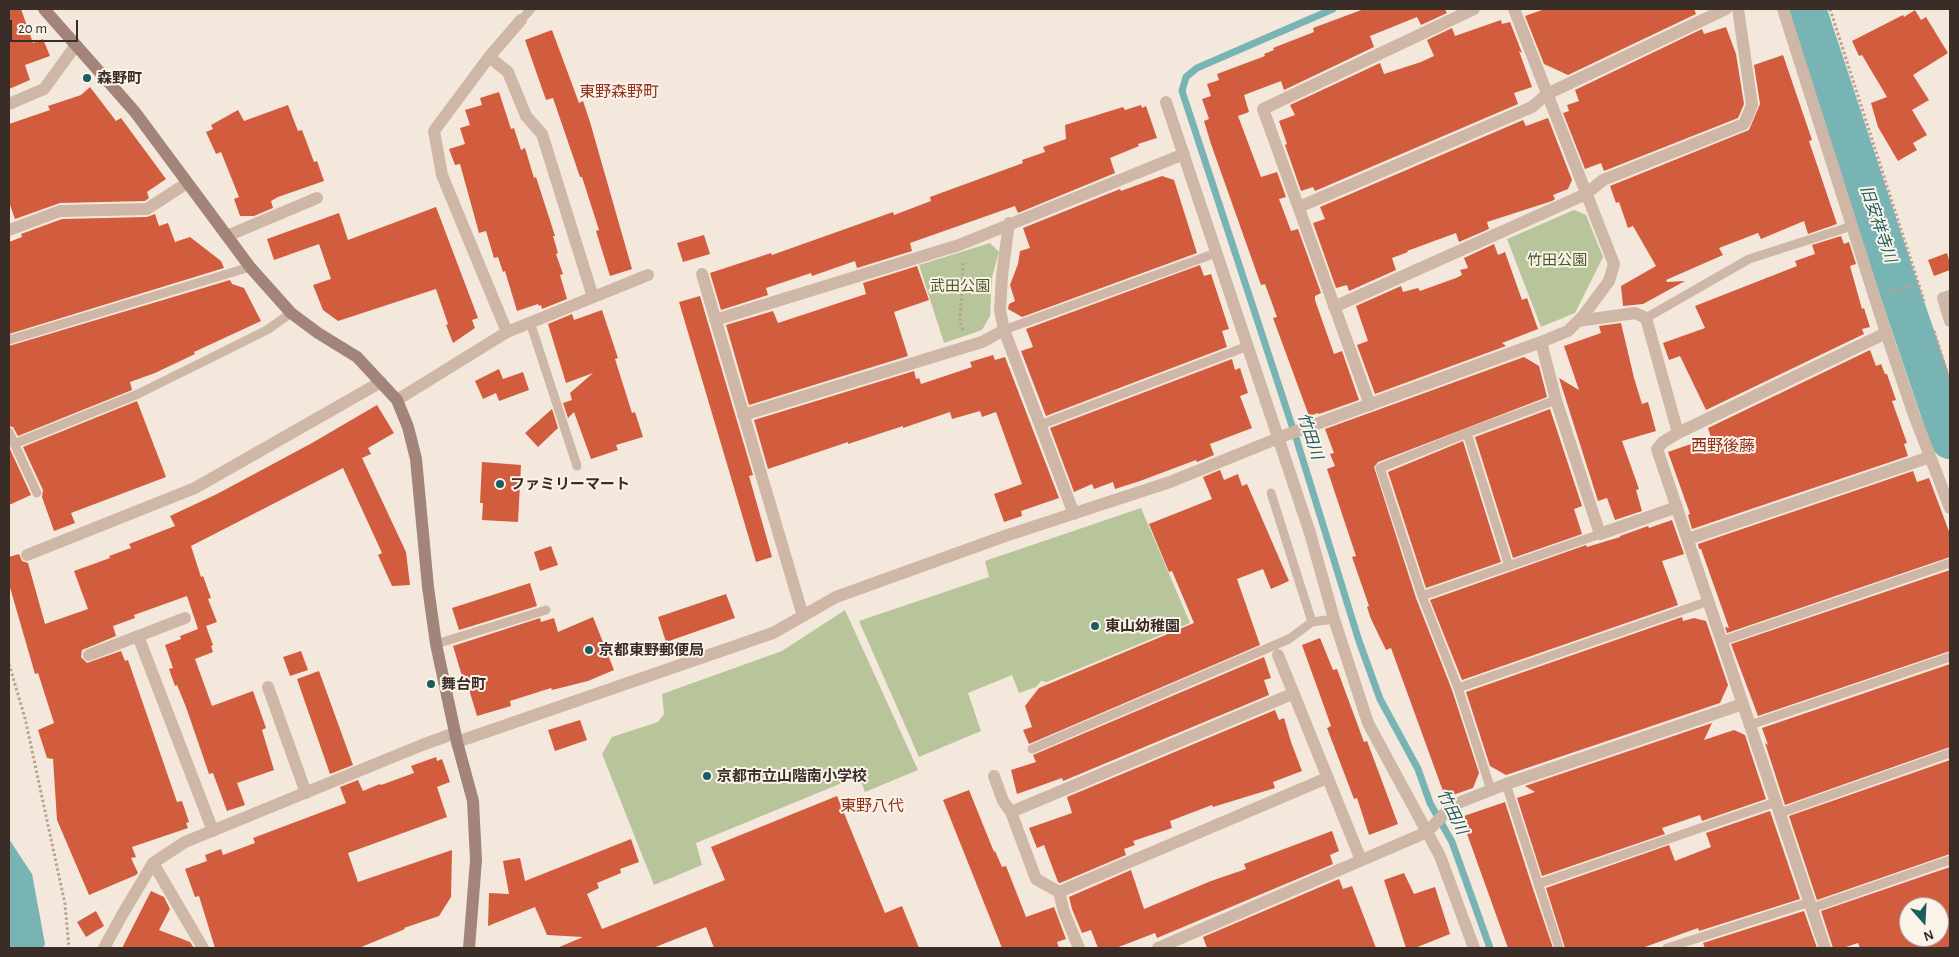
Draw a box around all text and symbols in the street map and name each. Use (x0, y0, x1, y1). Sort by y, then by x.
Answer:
scale bar (12, 10, 80, 42)
text: 20 m (18, 21, 47, 36)
place label: 森野町 (97, 69, 142, 87)
marker: 森野町 (81, 72, 93, 84)
district label: 東野森野町 (579, 82, 659, 102)
water label: 旧安祥寺川 (1856, 183, 1900, 265)
park label: 竹田公園 (1527, 251, 1587, 269)
park label: 武田公園 (930, 277, 990, 295)
water label: 竹田川 (1293, 410, 1327, 462)
district label: 西野後藤 (1691, 436, 1755, 456)
place label: ファミリーマート (510, 475, 630, 493)
marker: ファミリーマート (494, 478, 506, 490)
place label: 東山幼稚園 (1105, 617, 1180, 635)
marker: 東山幼稚園 (1089, 620, 1101, 632)
place label: 京都東野郵便局 (599, 641, 704, 659)
marker: 京都東野郵便局 (583, 644, 595, 656)
place label: 舞台町 (441, 675, 486, 693)
marker: 舞台町 (425, 678, 437, 690)
place label: 京都市立山階南小学校 (717, 767, 867, 785)
marker: 京都市立山階南小学校 (701, 770, 713, 782)
water label: 竹田川 (1433, 786, 1471, 838)
district label: 東野八代 (840, 796, 904, 816)
north arrow (1899, 897, 1949, 947)
text: N (1922, 927, 1935, 943)

